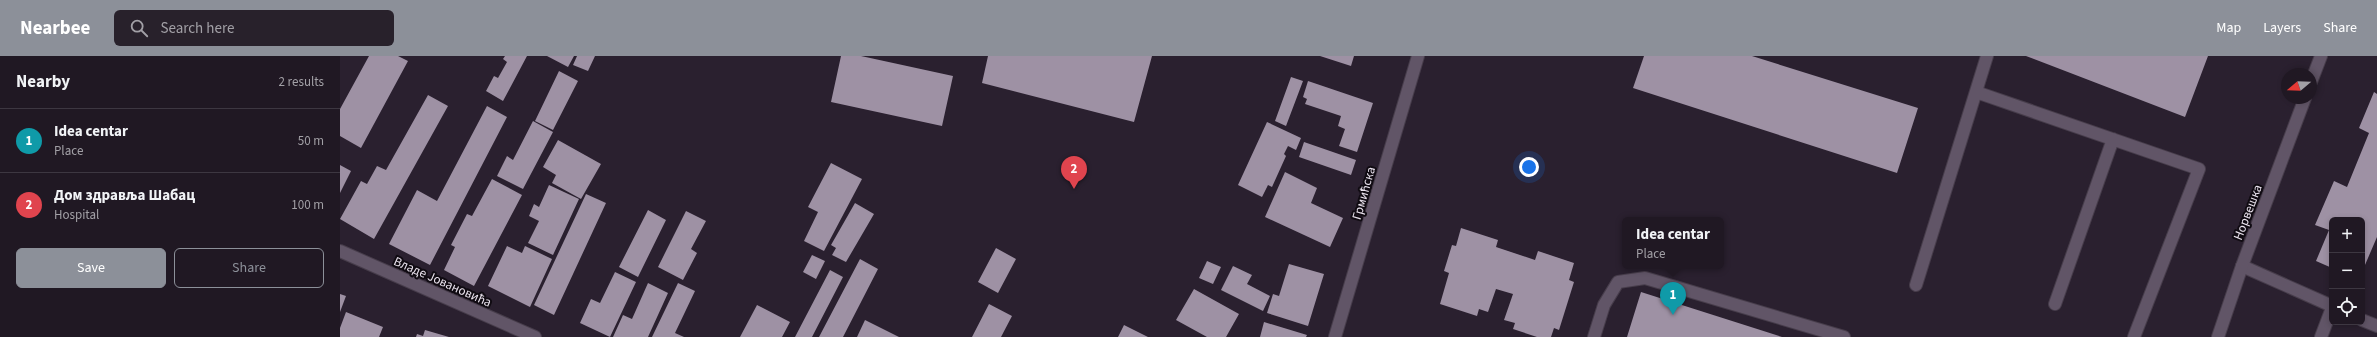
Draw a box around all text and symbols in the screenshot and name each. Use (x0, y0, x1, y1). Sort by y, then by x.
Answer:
search box (114, 10, 394, 46)
text: Nearbee (20, 15, 90, 42)
icon: search (128, 17, 150, 39)
text: Search here (160, 18, 234, 39)
text: Map (2216, 18, 2241, 38)
text: Layers (2263, 18, 2301, 38)
text: Share (2323, 18, 2357, 38)
north arrow (2281, 68, 2317, 104)
text: Nearby (16, 70, 70, 94)
text: 2 results (279, 73, 324, 91)
text: Idea centar (54, 121, 128, 142)
text: 1 (26, 132, 32, 150)
text: 50 m (298, 132, 324, 150)
text: Place (54, 142, 83, 160)
pin: 2 (1061, 156, 1087, 189)
your location (1519, 157, 1539, 177)
street label: Грмићска (1348, 165, 1380, 222)
street label: Норвешка (2229, 182, 2267, 243)
text: Дом здравља Шабац (54, 185, 195, 206)
text: 2 (26, 196, 32, 214)
text: 100 m (291, 196, 324, 214)
text: Hospital (54, 206, 99, 224)
popup (1622, 217, 1724, 269)
map controls (2329, 217, 2365, 325)
button: + (2329, 217, 2365, 253)
text: Idea centar (1636, 224, 1710, 245)
text: Place (1636, 245, 1665, 263)
button: Save (16, 248, 166, 288)
button: Share (174, 248, 324, 288)
street label: Владе Јовановића (391, 252, 494, 312)
button: − (2329, 253, 2365, 289)
pin: 1 (1660, 282, 1686, 315)
button: locate (2329, 289, 2365, 325)

